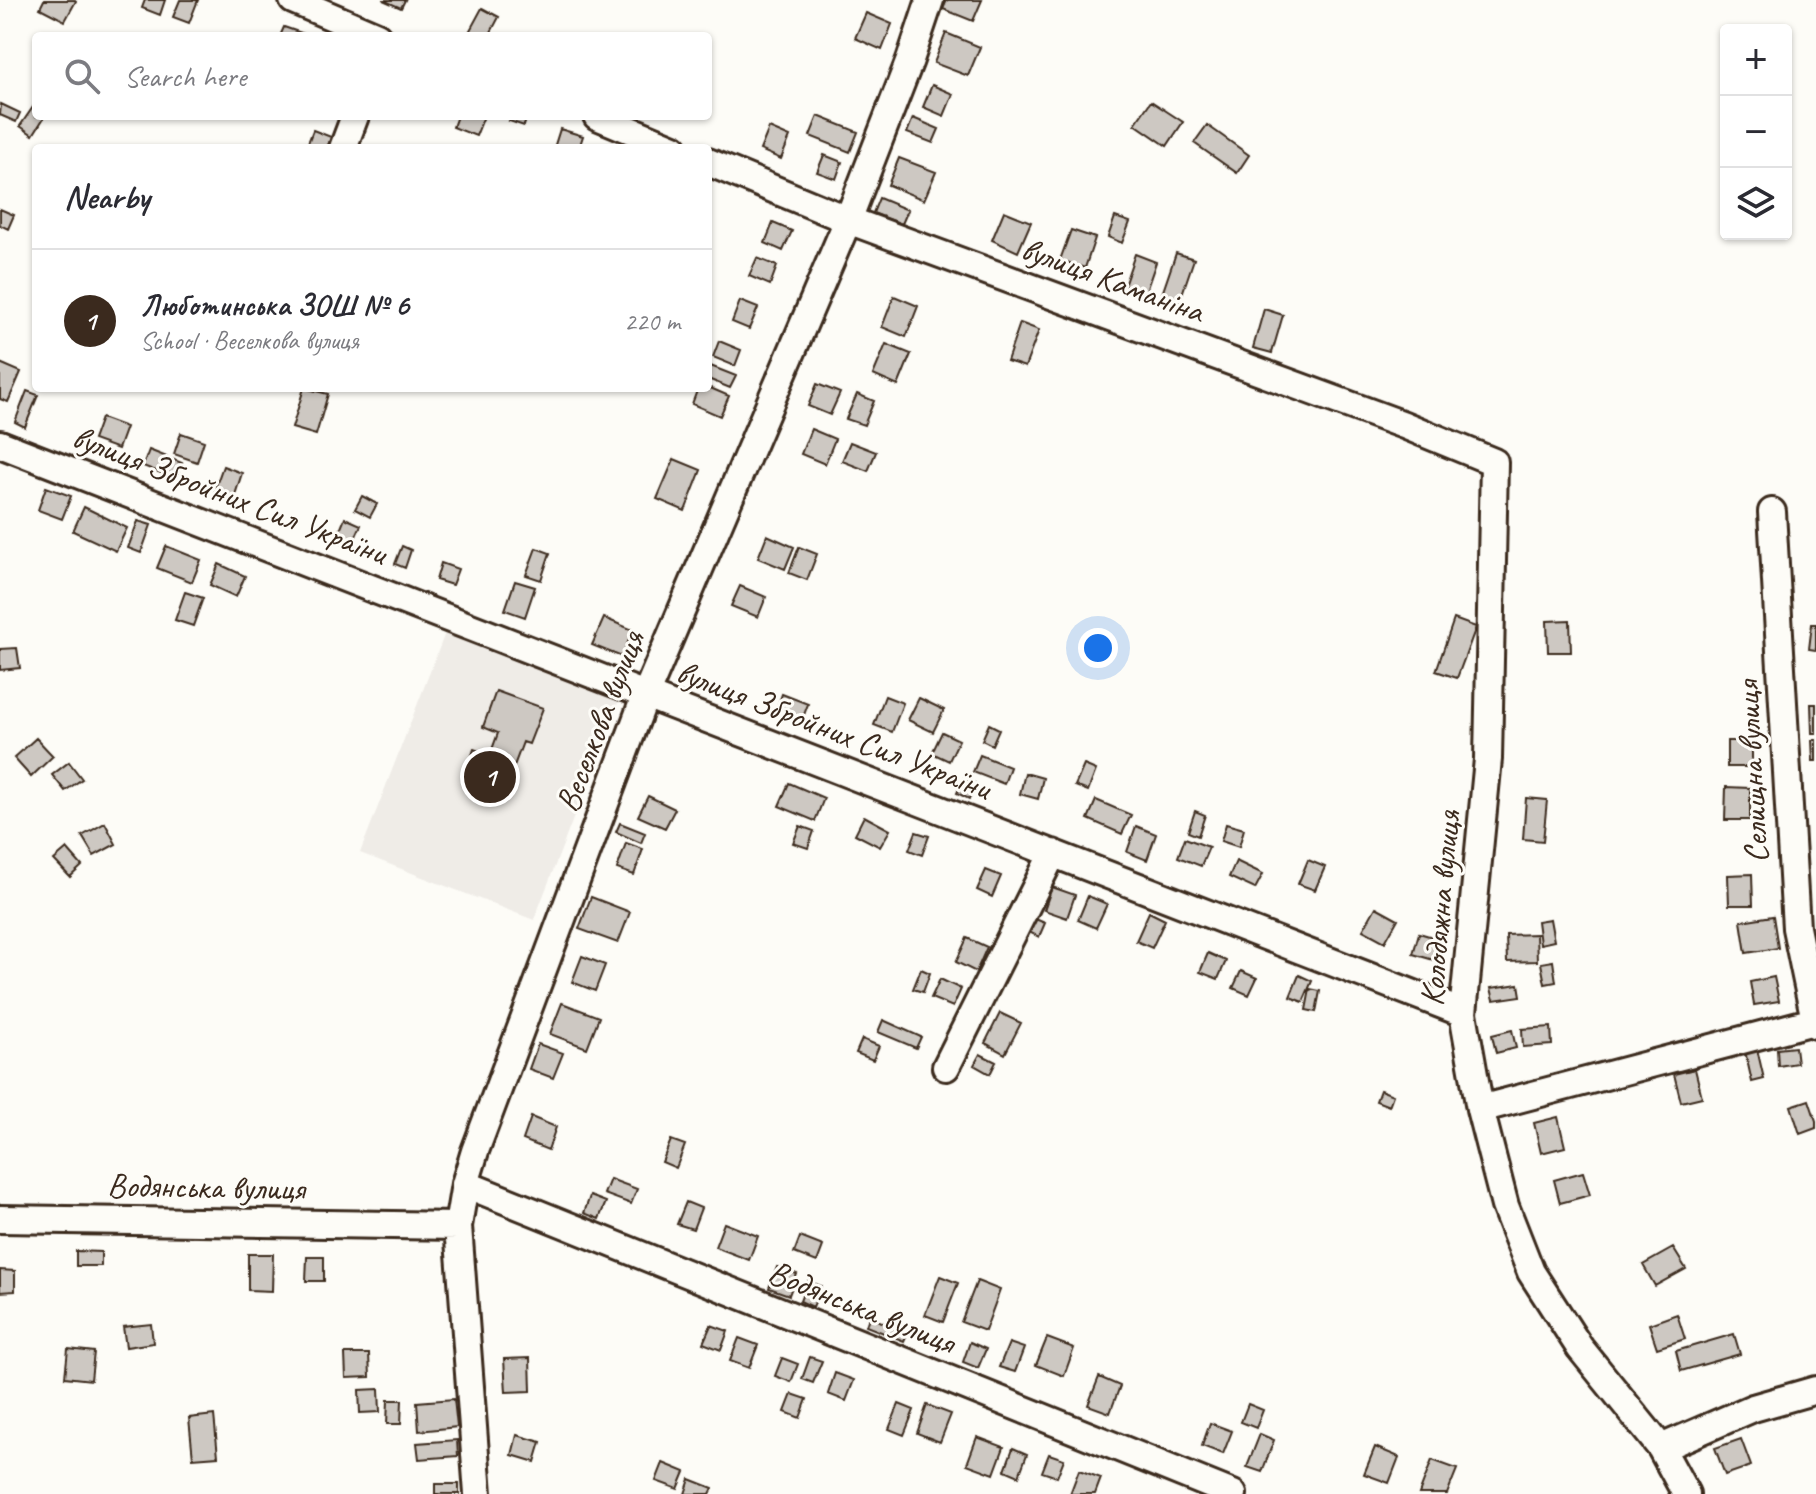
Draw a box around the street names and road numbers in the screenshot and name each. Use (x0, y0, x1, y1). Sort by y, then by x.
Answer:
street label: вулиця Каманіна (1016, 227, 1212, 333)
street label: вулиця Збройних Сил України (67, 415, 395, 575)
street label: Веселкова вулиця (545, 623, 654, 818)
street label: вулиця Збройних Сил України (671, 650, 999, 810)
street label: Селищна вулиця (1725, 677, 1778, 864)
street label: Колодяжна вулиця (1410, 807, 1470, 1008)
street label: Водянська вулиця (107, 1163, 307, 1210)
street label: Водянська вулиця (762, 1250, 964, 1364)

